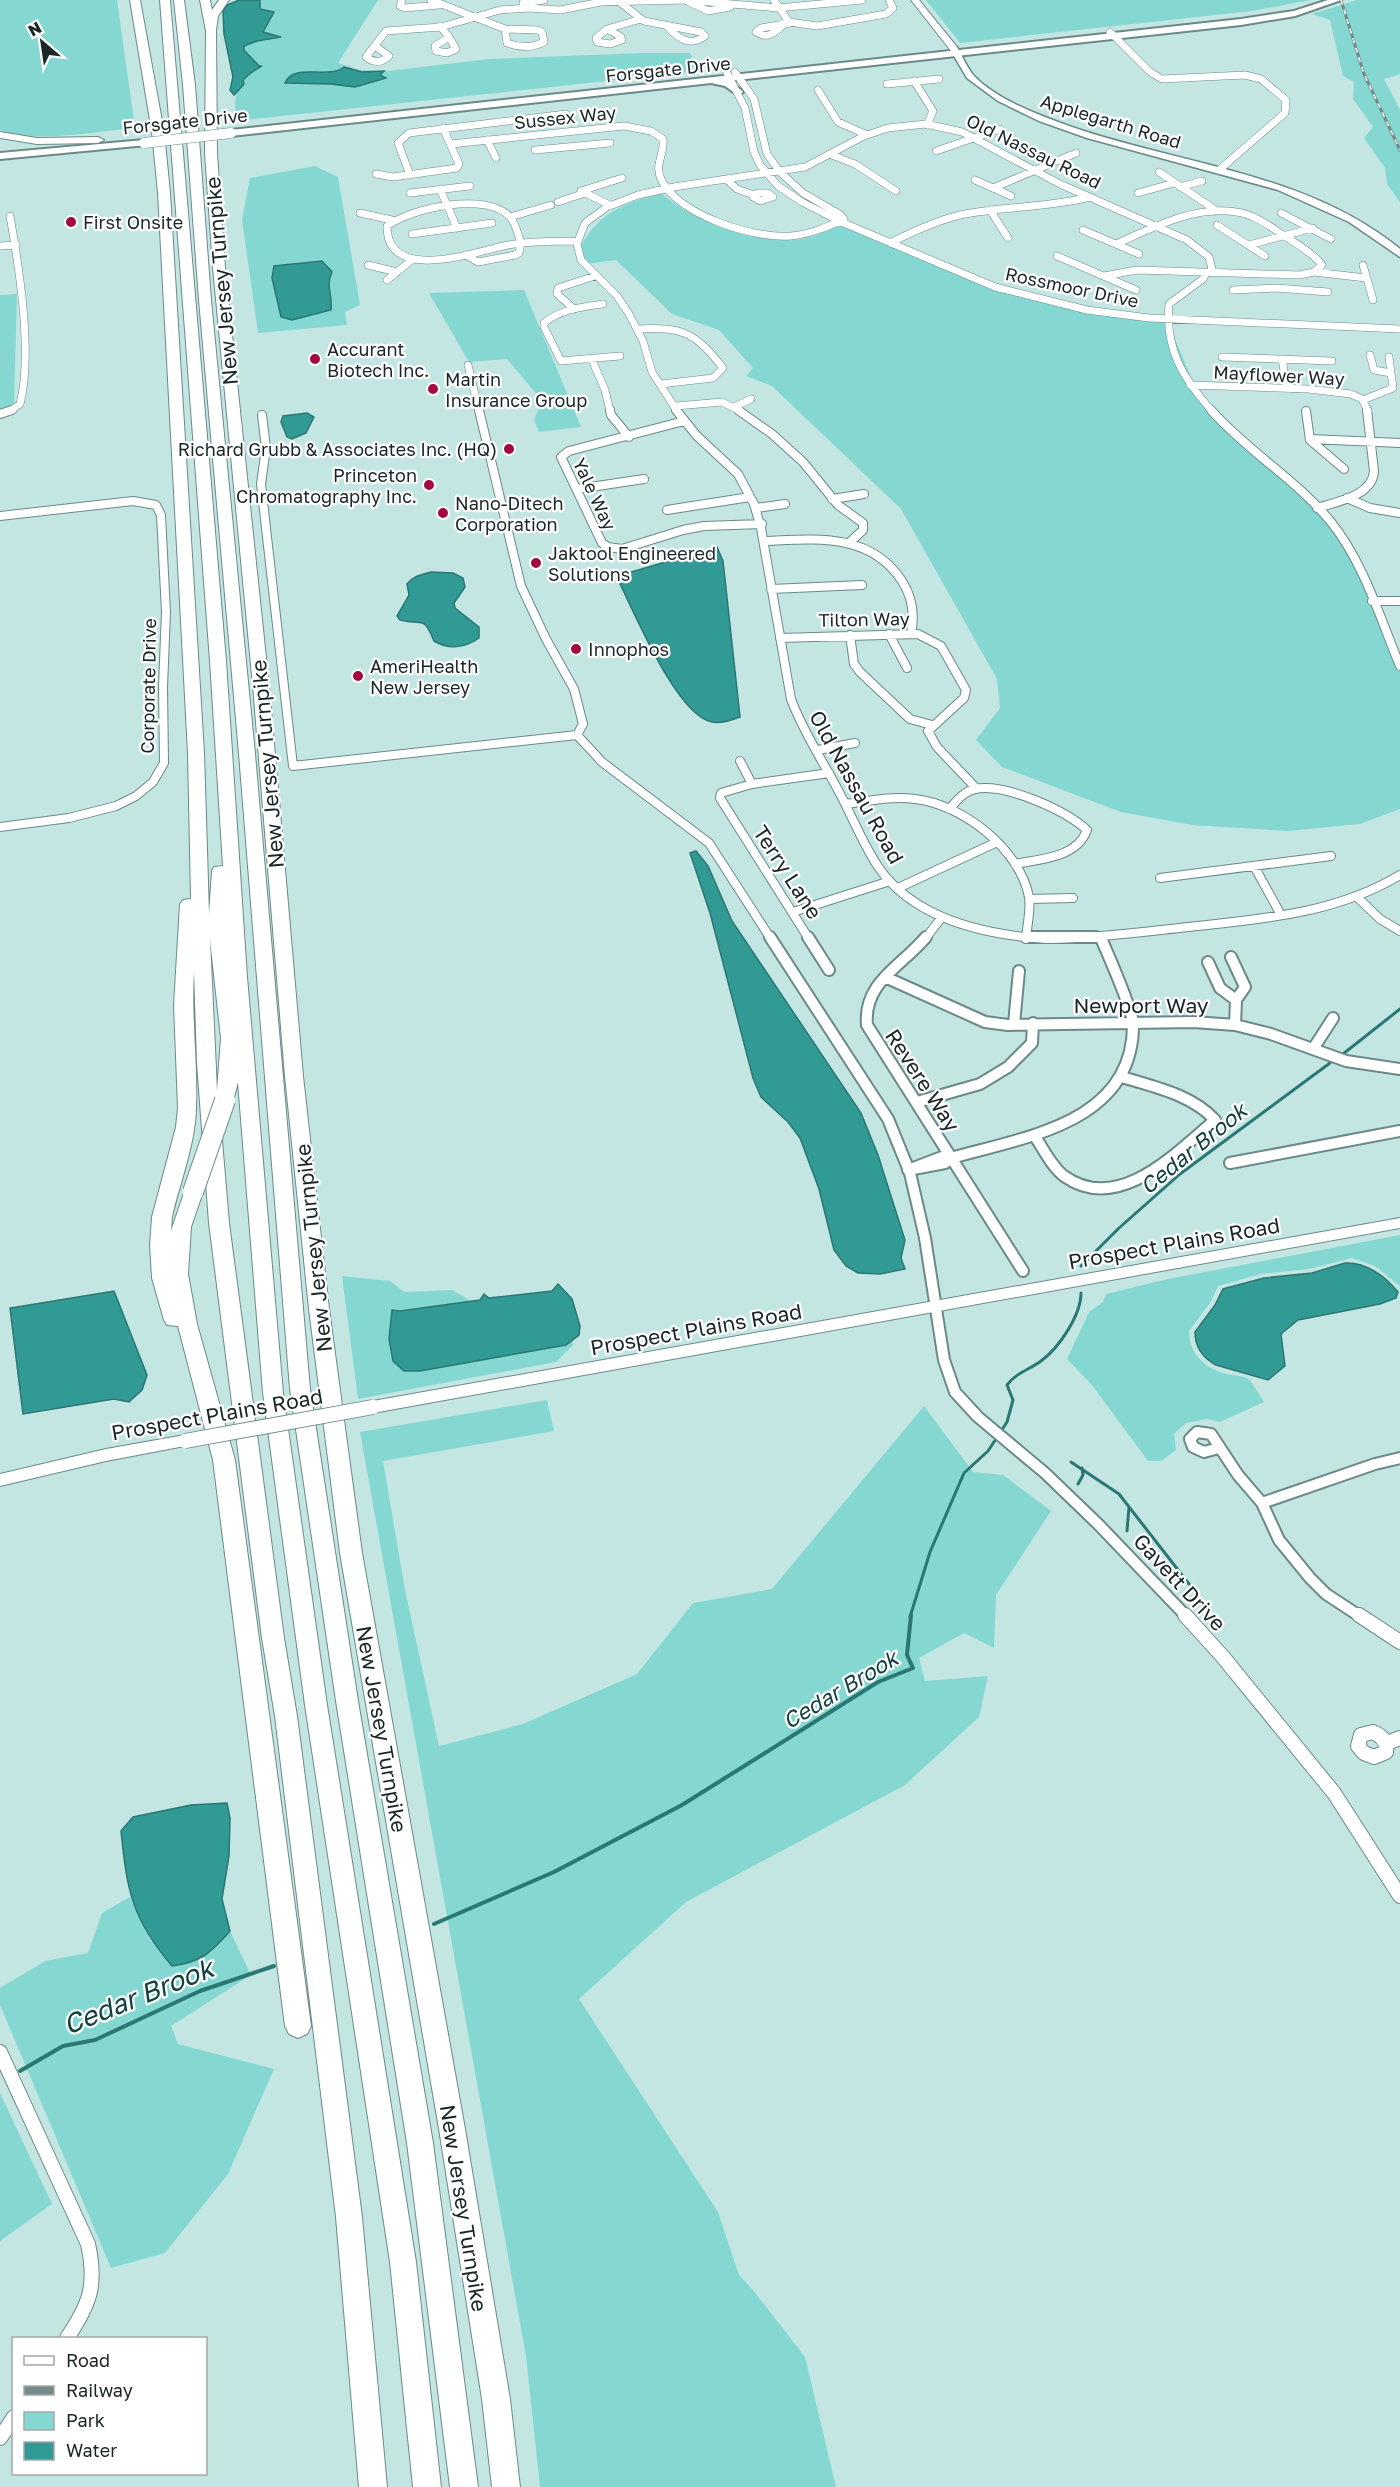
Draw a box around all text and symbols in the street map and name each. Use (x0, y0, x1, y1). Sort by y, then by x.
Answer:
north arrow (12, 12, 72, 72)
text: N (25, 17, 45, 41)
street label: Forsgate Drive (604, 51, 732, 87)
street label: Applegarth Road (1038, 89, 1184, 153)
street label: Sussex Way (513, 101, 617, 133)
street label: Forsgate Drive (121, 103, 249, 139)
street label: Old Nassau Road (963, 109, 1105, 193)
street label: New Jersey Turnpike (199, 176, 243, 386)
place label: First Onsite (83, 211, 183, 233)
marker: First Onsite (64, 215, 78, 229)
street label: Rossmoor Drive (1003, 262, 1141, 312)
place label: Accurant Biotech Inc. (327, 338, 429, 381)
marker: Accurant Biotech Inc. (308, 352, 322, 366)
street label: Mayflower Way (1213, 361, 1345, 389)
place label: Martin Insurance Group (445, 368, 587, 411)
marker: Martin Insurance Group (426, 382, 440, 396)
place label: Richard Grubb & Associates Inc. (HQ) (178, 438, 497, 460)
marker: Richard Grubb & Associates Inc. (HQ) (502, 442, 516, 456)
street label: Yale Way (569, 454, 621, 534)
place label: Princeton Chromatography Inc. (236, 464, 417, 507)
marker: Princeton Chromatography Inc. (422, 478, 436, 492)
place label: Nano-Ditech Corporation (455, 492, 564, 535)
marker: Nano-Ditech Corporation (436, 506, 450, 520)
place label: Jaktool Engineered Solutions (548, 542, 716, 585)
marker: Jaktool Engineered Solutions (529, 556, 543, 570)
street label: Tilton Way (818, 607, 910, 631)
street label: Corporate Drive (136, 618, 160, 754)
place label: Innophos (588, 638, 669, 660)
marker: Innophos (569, 642, 583, 656)
place label: AmeriHealth New Jersey (370, 655, 478, 698)
street label: New Jersey Turnpike (245, 659, 289, 869)
marker: AmeriHealth New Jersey (351, 669, 365, 683)
street label: Old Nassau Road (804, 706, 910, 868)
street label: Terry Lane (748, 820, 828, 924)
street label: Newport Way (1073, 992, 1209, 1018)
street label: Revere Way (880, 1024, 966, 1136)
water label: Cedar Brook (1134, 1095, 1254, 1199)
street label: New Jersey Turnpike (289, 1143, 337, 1353)
street label: Prospect Plains Road (1066, 1212, 1282, 1274)
street label: Prospect Plains Road (588, 1298, 804, 1360)
street label: Prospect Plains Road (109, 1383, 325, 1445)
street label: Gavett Drive (1128, 1528, 1232, 1636)
street label: New Jersey Turnpike (351, 1624, 413, 1834)
water label: Cedar Brook (777, 1643, 905, 1734)
water label: Cedar Brook (58, 1950, 220, 2041)
street label: New Jersey Turnpike (435, 2103, 493, 2313)
legend (12, 2337, 207, 2475)
text: Road (66, 2349, 110, 2371)
text: Railway (66, 2379, 133, 2401)
text: Park (66, 2409, 105, 2431)
text: Water (66, 2439, 117, 2461)

